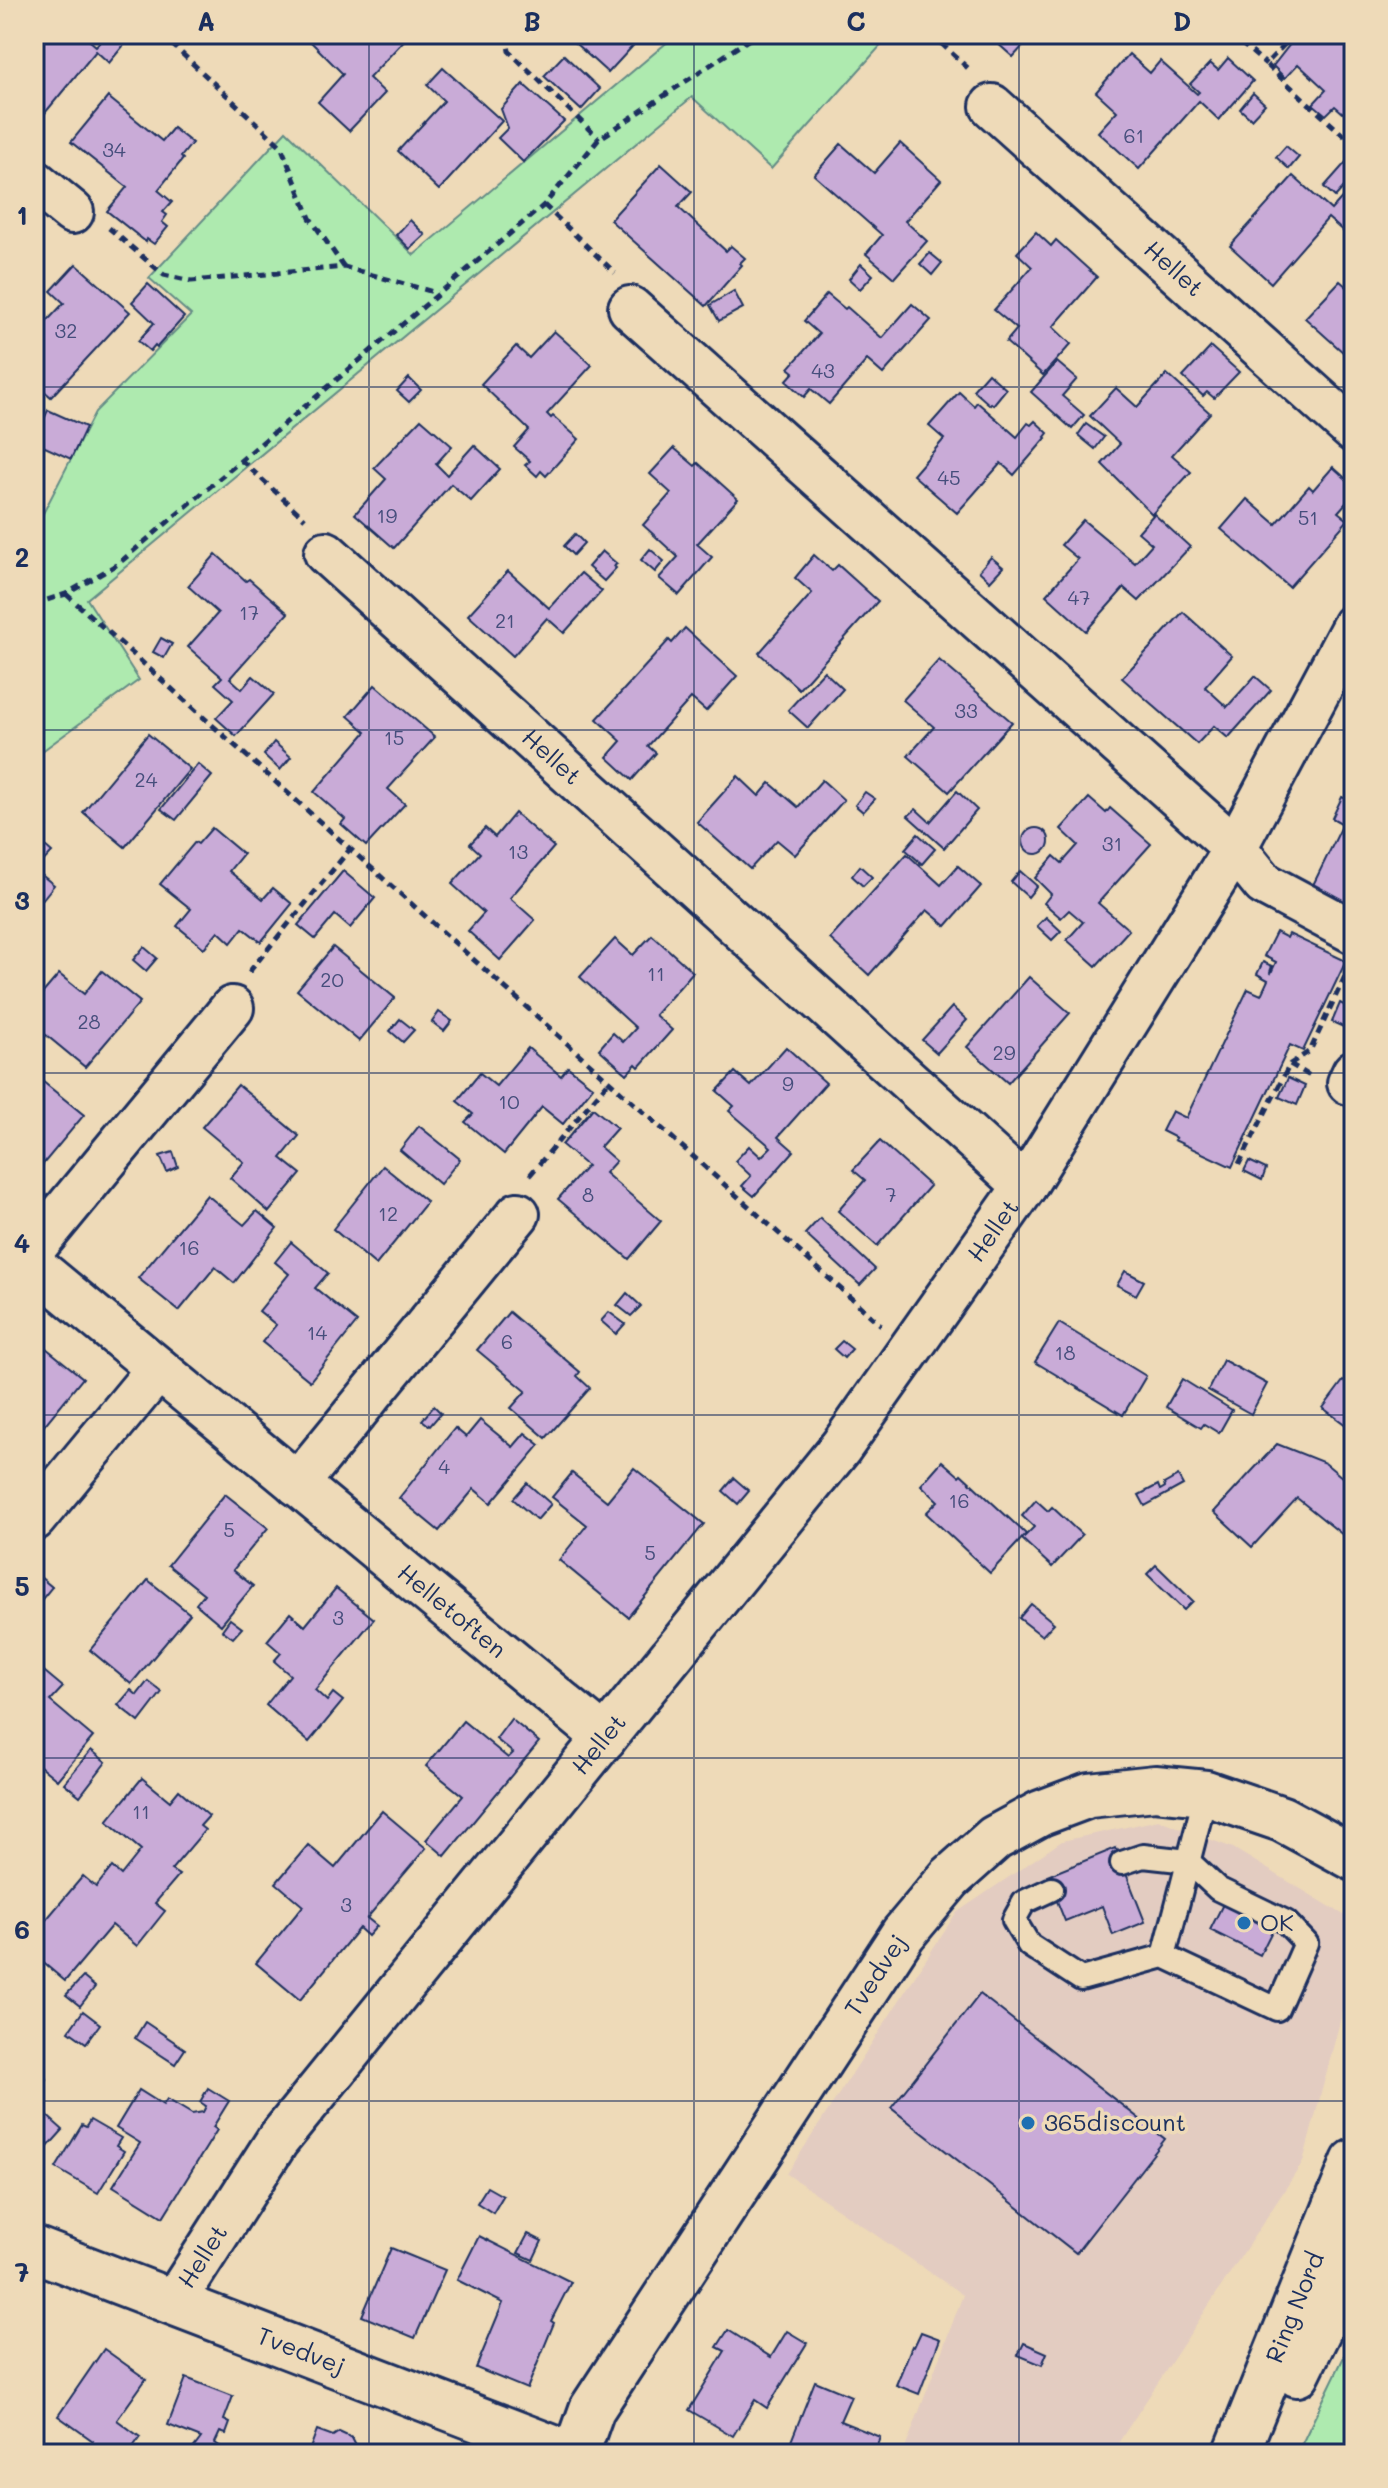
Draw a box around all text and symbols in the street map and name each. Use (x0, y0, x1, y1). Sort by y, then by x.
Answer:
text: A (197, 4, 215, 38)
text: B (523, 4, 541, 38)
text: C (846, 4, 866, 38)
text: D (1173, 4, 1191, 38)
house number: 61 (1123, 122, 1145, 148)
house number: 34 (102, 136, 126, 162)
text: 1 (16, 198, 28, 232)
street label: Hellet (1138, 233, 1211, 303)
house number: 32 (55, 317, 77, 343)
house number: 43 (811, 357, 835, 383)
house number: 45 (937, 464, 961, 490)
house number: 19 (377, 502, 398, 528)
house number: 51 (1298, 504, 1318, 530)
text: 2 (15, 540, 29, 574)
house number: 47 (1068, 584, 1090, 610)
house number: 17 (239, 599, 259, 625)
house number: 21 (495, 607, 515, 633)
house number: 33 (954, 697, 978, 723)
street label: Hellet (516, 721, 588, 791)
house number: 15 (384, 724, 404, 750)
house number: 24 (135, 766, 158, 792)
house number: 31 (1102, 830, 1122, 856)
house number: 13 (508, 838, 528, 864)
text: 3 (14, 883, 30, 917)
house number: 11 (647, 960, 665, 986)
house number: 20 (320, 966, 344, 992)
house number: 28 (77, 1008, 101, 1034)
house number: 29 (993, 1039, 1016, 1065)
house number: 9 (782, 1070, 794, 1096)
house number: 10 (498, 1088, 520, 1114)
house number: 8 (582, 1181, 594, 1207)
house number: 7 (885, 1181, 897, 1207)
street label: Hellet (960, 1193, 1025, 1267)
house number: 12 (378, 1200, 398, 1226)
text: 4 (14, 1226, 30, 1260)
house number: 16 (178, 1234, 200, 1260)
house number: 14 (307, 1319, 328, 1345)
house number: 6 (501, 1328, 513, 1354)
house number: 18 (1054, 1339, 1076, 1365)
house number: 4 (438, 1453, 450, 1479)
house number: 16 (948, 1487, 970, 1513)
house number: 5 (223, 1516, 235, 1542)
house number: 5 (644, 1539, 656, 1565)
street label: Helletoften (392, 1556, 513, 1664)
text: 5 (14, 1569, 30, 1603)
house number: 3 (332, 1604, 344, 1630)
street label: Hellet (564, 1707, 632, 1780)
house number: 11 (132, 1798, 150, 1824)
house number: 3 (340, 1891, 352, 1917)
place label: OK (1260, 1906, 1294, 1937)
text: 6 (14, 1912, 30, 1946)
marker: OK (1235, 1914, 1253, 1932)
street label: Tvedvej (837, 1928, 913, 2021)
place label: 365discount (1044, 2106, 1186, 2137)
marker: 365discount (1019, 2114, 1037, 2132)
street label: Hellet (170, 2218, 234, 2293)
street label: Ring Nord (1258, 2247, 1330, 2367)
text: 7 (15, 2255, 29, 2289)
street label: Tvedvej (253, 2319, 350, 2381)

